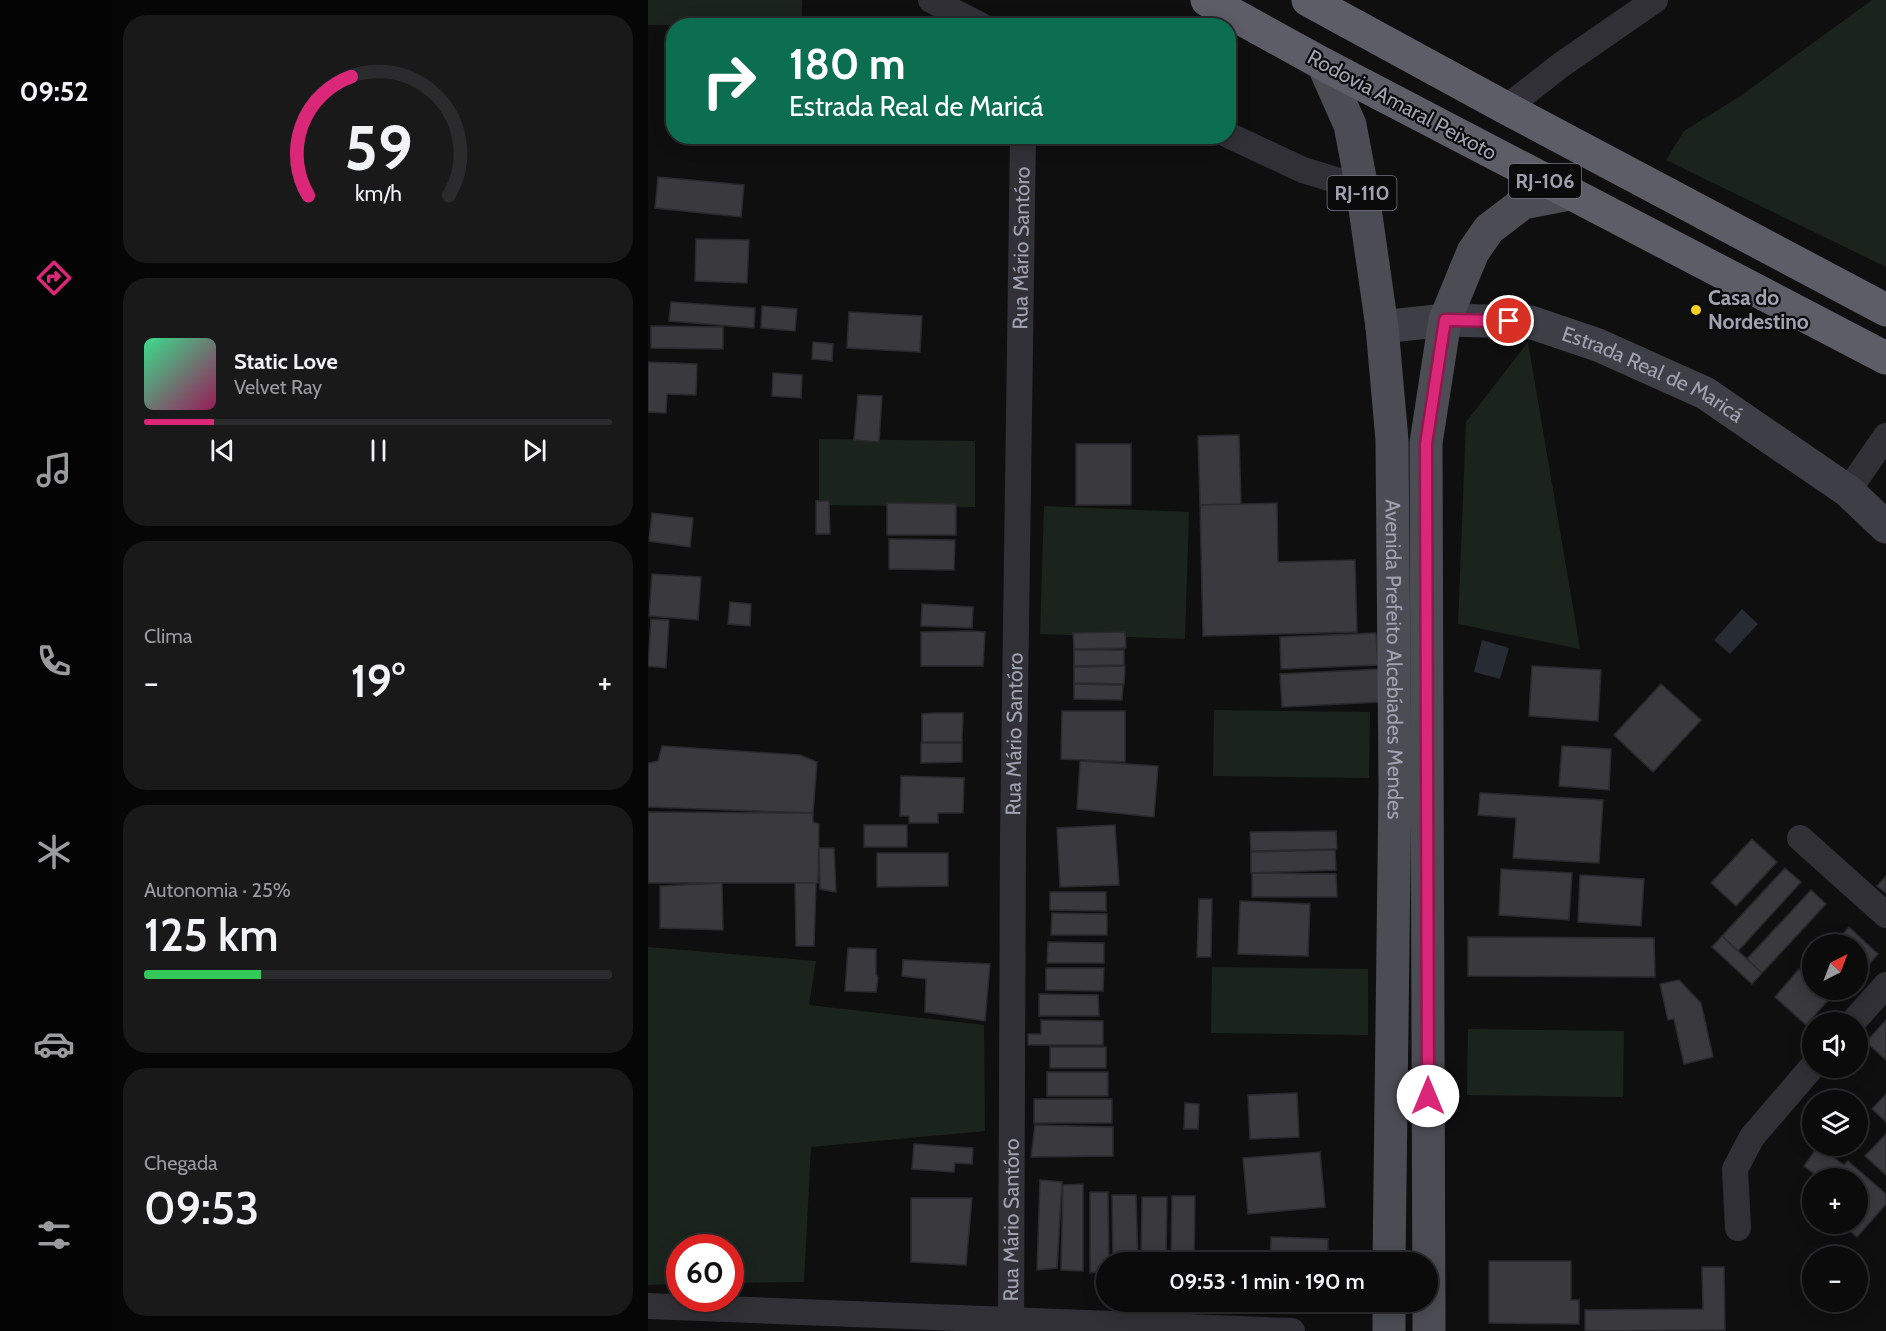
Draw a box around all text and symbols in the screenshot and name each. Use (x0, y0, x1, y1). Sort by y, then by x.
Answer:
text: 180 m (789, 38, 905, 90)
icon: right (690, 42, 768, 120)
street label: Rodovia Amaral Peixoto (1303, 44, 1501, 165)
text: 09:52 (19, 75, 89, 108)
text: Estrada Real de Maricá (789, 90, 1044, 123)
text: 59 (344, 110, 412, 186)
road number: RJ-106 (1509, 164, 1581, 198)
street label: Rua Mário Santóro (1007, 166, 1035, 330)
road number: RJ-110 (1328, 176, 1396, 210)
text: km/h (355, 180, 401, 206)
icon: directions (33, 257, 75, 299)
place label: Casa do Nordestino (1708, 285, 1809, 334)
pin (1483, 295, 1534, 346)
marker: Casa do Nordestino (1689, 303, 1703, 317)
icon: arrive (1492, 304, 1525, 337)
street label: Estrada Real de Maricá (1559, 321, 1748, 428)
text: Static Love (234, 348, 338, 375)
text: Velvet Ray (234, 375, 322, 399)
icon: previous (206, 434, 239, 467)
icon: pause (362, 434, 395, 467)
icon: next (518, 434, 551, 467)
icon: music (33, 449, 75, 491)
street label: Avenida Prefeito Alcebíades Mendes (1381, 499, 1408, 820)
text: Clima (144, 624, 192, 648)
icon: phone (33, 640, 75, 682)
street label: Rua Mário Santóro (1000, 652, 1028, 816)
text: 19° (351, 654, 405, 708)
text: − (144, 662, 159, 702)
text: + (597, 662, 612, 702)
icon: climate (33, 831, 75, 873)
text: Autonomia · 25% (144, 878, 291, 902)
text: 125 km (144, 908, 278, 962)
north arrow (1802, 934, 1868, 1000)
map controls (1802, 934, 1868, 1312)
button: sound (1802, 1012, 1868, 1078)
icon: car (33, 1023, 75, 1065)
position arrow (1396, 1064, 1460, 1128)
button: layers (1802, 1090, 1868, 1156)
street label: Rua Mário Santóro (998, 1138, 1024, 1302)
text: Chegada (144, 1151, 218, 1175)
button: + (1802, 1168, 1868, 1234)
text: 09:53 (144, 1181, 259, 1235)
icon: filters (33, 1214, 75, 1256)
speed limit sign: 60 (666, 1234, 744, 1312)
button: − (1802, 1246, 1868, 1312)
text: 09:53 · 1 min · 190 m (1169, 1268, 1365, 1295)

